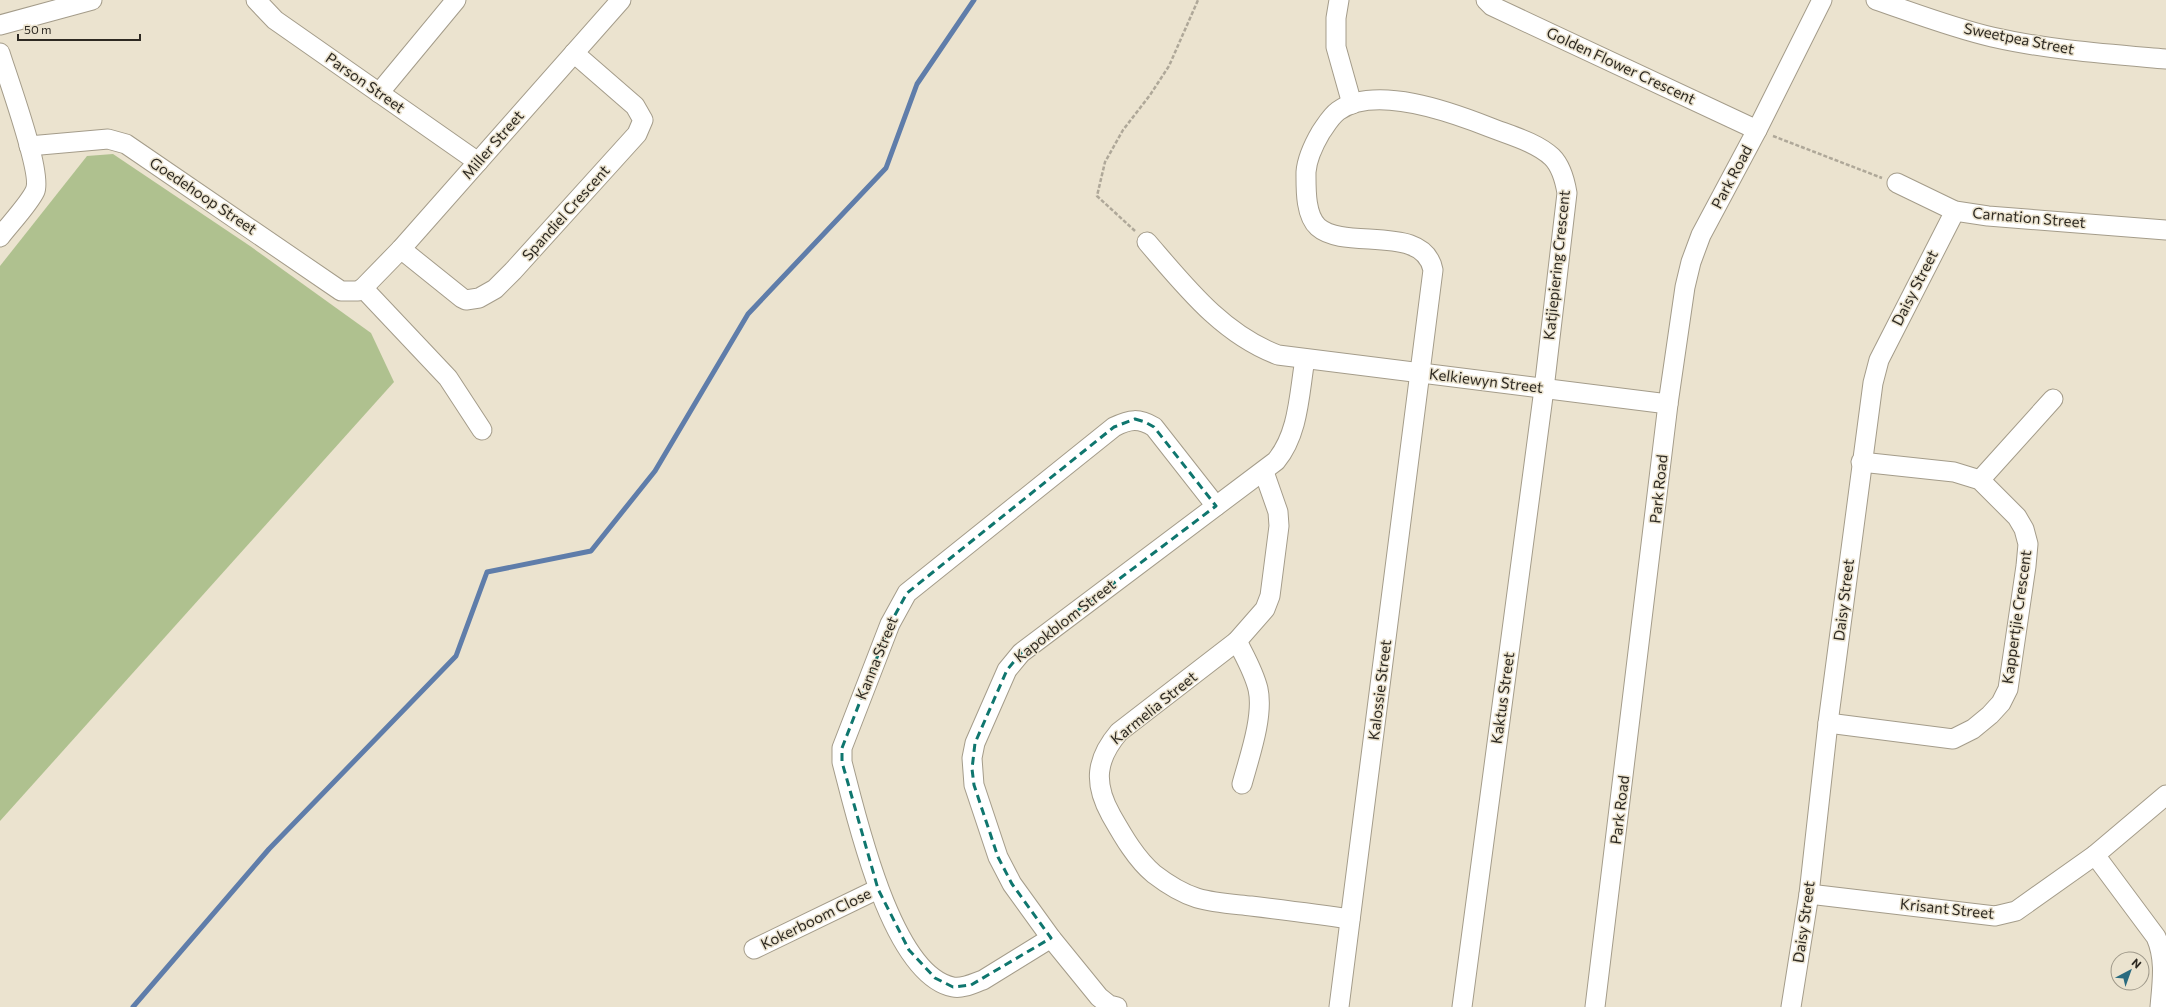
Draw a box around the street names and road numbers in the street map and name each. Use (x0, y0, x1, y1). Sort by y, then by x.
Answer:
street label: Sweetpea Street (1963, 19, 2076, 58)
street label: Golden Flower Crescent (1544, 23, 1699, 108)
street label: Parson Street (322, 48, 409, 116)
street label: Miller Street (458, 106, 527, 182)
street label: Park Road (1707, 142, 1755, 211)
street label: Goedehoop Street (147, 153, 260, 238)
street label: Spandiel Crescent (518, 161, 613, 264)
street label: Katjiepiering Crescent (1539, 189, 1573, 341)
street label: Carnation Street (1972, 203, 2086, 231)
street label: Daisy Street (1887, 247, 1941, 328)
street label: Kelkiewyn Street (1428, 364, 1544, 396)
street label: Park Road (1645, 454, 1671, 524)
street label: Kappertjie Crescent (1998, 549, 2034, 685)
street label: Daisy Street (1829, 558, 1857, 642)
street label: Kapokblom Street (1010, 575, 1119, 665)
street label: Kanna Street (851, 613, 901, 702)
street label: Kalossie Street (1364, 639, 1394, 741)
street label: Kaktus Street (1487, 651, 1517, 745)
street label: Karmelia Street (1107, 667, 1200, 747)
street label: Park Road (1606, 774, 1632, 845)
street label: Daisy Street (1788, 880, 1818, 964)
street label: Kokerboom Close (757, 884, 874, 953)
street label: Krisant Street (1899, 894, 1995, 922)

